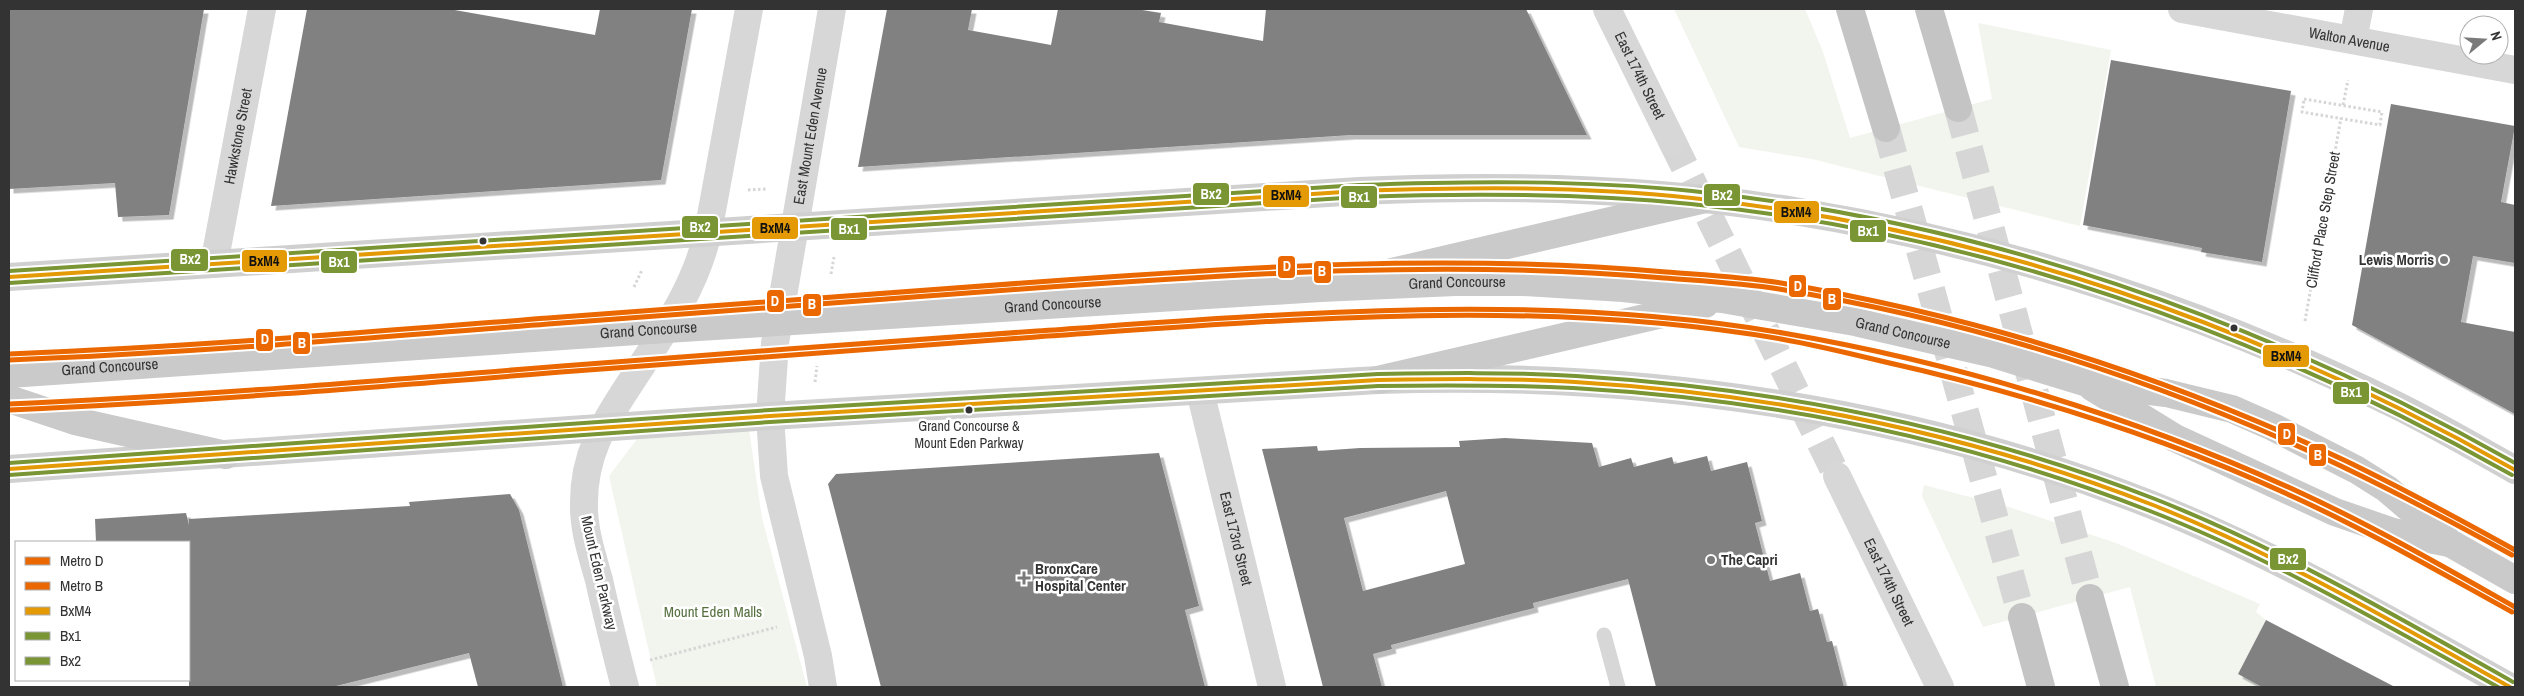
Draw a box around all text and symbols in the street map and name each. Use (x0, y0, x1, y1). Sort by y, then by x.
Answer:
north arrow (2459, 15, 2509, 65)
street label: Walton Avenue (2307, 21, 2392, 57)
street label: East 174th Street (1610, 28, 1671, 123)
text: N (2487, 29, 2506, 43)
street label: East Mount Eden Avenue (788, 66, 832, 206)
street label: Hawkstone Street (218, 86, 257, 186)
street label: Clifford Place Step Street (2300, 149, 2345, 290)
line badge: Bx2 (1192, 182, 1230, 206)
line badge: Bx2 (1703, 183, 1741, 207)
line badge: BxM4 (1262, 184, 1310, 208)
text: Bx2 (1200, 185, 1222, 203)
line badge: Bx1 (1340, 185, 1378, 209)
text: BxM4 (1271, 186, 1302, 204)
text: Bx2 (1711, 186, 1733, 204)
text: Bx1 (1348, 188, 1370, 206)
line badge: BxM4 (1773, 200, 1820, 224)
text: BxM4 (1781, 203, 1812, 221)
line badge: Bx2 (681, 215, 719, 239)
line badge: BxM4 (751, 216, 799, 240)
line badge: Bx1 (830, 217, 868, 241)
text: Bx2 (689, 218, 711, 236)
text: BxM4 (760, 219, 791, 237)
line badge: Bx1 (1849, 219, 1887, 243)
text: Bx1 (838, 220, 860, 238)
text: Bx1 (1857, 222, 1879, 240)
unlabelled marker (478, 236, 488, 246)
line badge: Bx2 (170, 248, 209, 272)
line badge: BxM4 (241, 249, 288, 273)
place label: Lewis Morris (2359, 249, 2434, 270)
text: Bx2 (179, 250, 201, 268)
line badge: Bx1 (320, 250, 358, 274)
text: BxM4 (249, 252, 280, 270)
text: Bx1 (328, 253, 350, 271)
marker: Lewis Morris (2438, 254, 2450, 266)
line badge: D (1277, 255, 1296, 279)
text: D (1283, 257, 1291, 275)
line badge: B (1313, 260, 1332, 284)
text: B (1318, 262, 1326, 280)
street label: Grand Concourse (1408, 271, 1506, 294)
line badge: D (1788, 274, 1807, 298)
text: D (1794, 277, 1802, 295)
line badge: B (1822, 287, 1842, 311)
line badge: D (766, 289, 785, 313)
text: B (1828, 290, 1836, 308)
street label: Grand Concourse (1004, 291, 1102, 318)
text: D (771, 292, 779, 310)
line badge: B (802, 293, 822, 317)
text: B (808, 295, 816, 313)
street label: Grand Concourse (1853, 311, 1953, 354)
street label: Grand Concourse (599, 316, 698, 343)
unlabelled marker (2229, 323, 2239, 333)
line badge: D (255, 328, 274, 352)
text: D (261, 330, 269, 348)
line badge: B (292, 331, 311, 355)
text: B (298, 334, 306, 352)
line badge: BxM4 (2262, 344, 2310, 368)
text: BxM4 (2271, 347, 2302, 365)
street label: Grand Concourse (61, 353, 159, 380)
line badge: Bx1 (2332, 381, 2370, 405)
text: Bx1 (2340, 383, 2362, 401)
marker: Grand Concourse & Mount Eden Parkway (964, 405, 974, 415)
place label: Grand Concourse & Mount Eden Parkway (914, 417, 1024, 452)
line badge: D (2277, 422, 2296, 446)
text: D (2283, 425, 2291, 443)
line badge: B (2308, 443, 2327, 467)
text: B (2314, 446, 2322, 464)
street label: East 173rd Street (1215, 490, 1258, 588)
street label: Mount Eden Parkway (576, 514, 623, 633)
street label: East 174th Street (1859, 534, 1920, 630)
legend (15, 541, 190, 681)
line badge: Bx2 (2269, 547, 2307, 571)
place label: The Capri (1721, 549, 1778, 570)
text: Metro D (60, 550, 104, 571)
text: Bx2 (2277, 550, 2299, 568)
marker: The Capri (1705, 554, 1717, 566)
place label: BronxCare Hospital Center (1035, 558, 1126, 596)
marker: BronxCare Hospital Center (1017, 571, 1031, 585)
text: Metro B (60, 575, 103, 596)
text: BxM4 (60, 600, 92, 621)
park label: Mount Eden Malls (664, 601, 762, 622)
text: Bx1 (60, 625, 81, 646)
text: Bx2 (60, 650, 81, 671)

